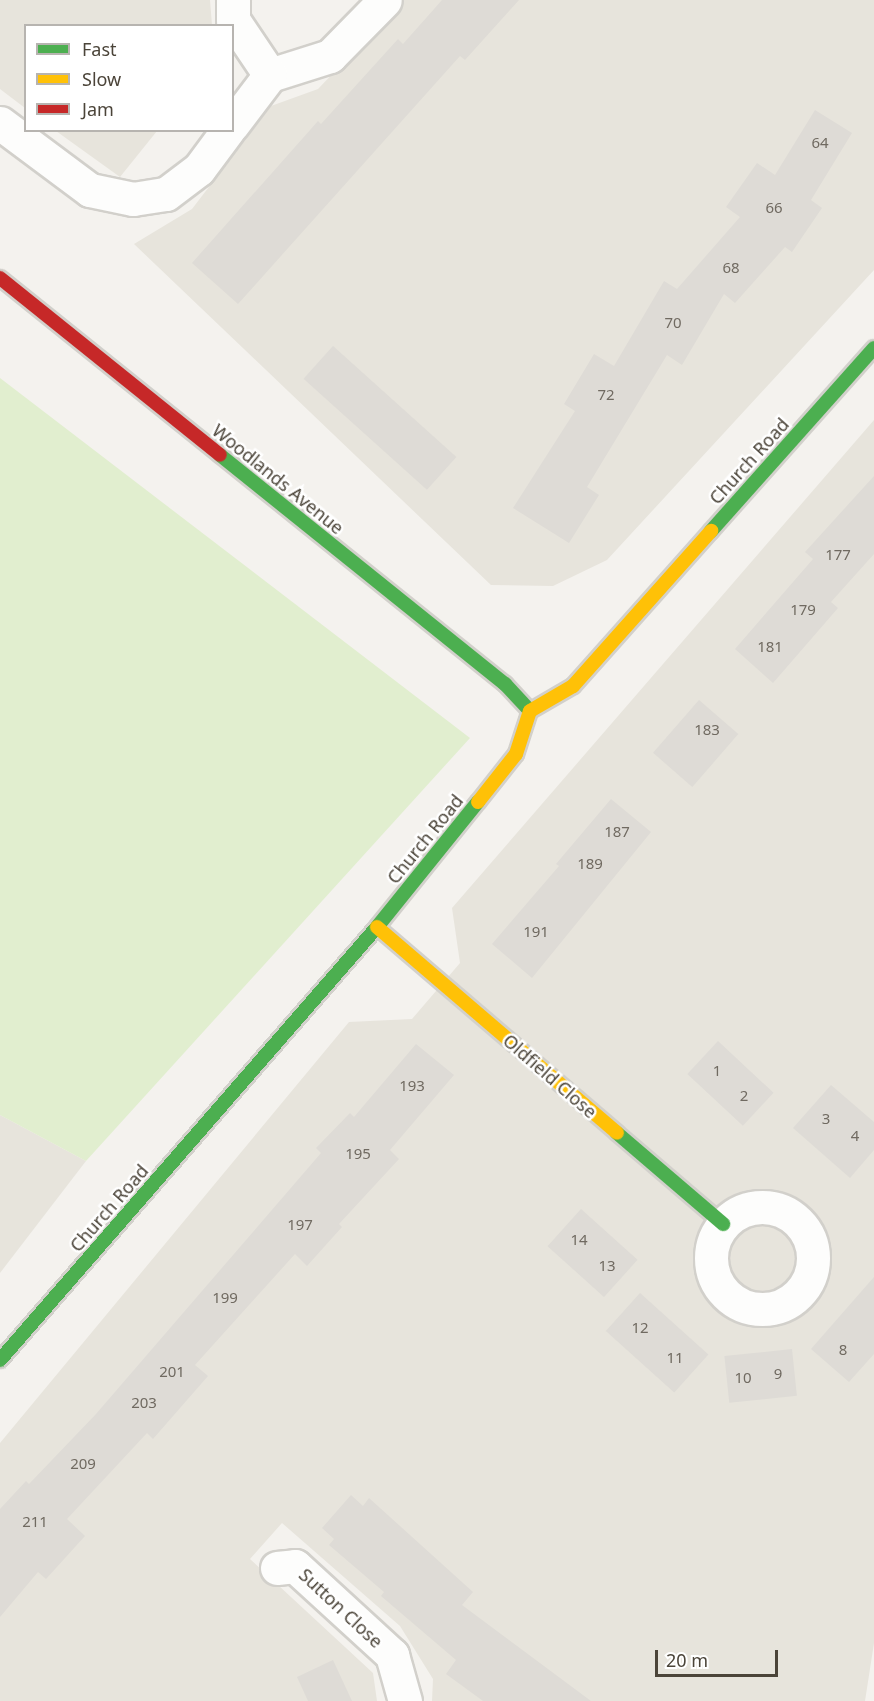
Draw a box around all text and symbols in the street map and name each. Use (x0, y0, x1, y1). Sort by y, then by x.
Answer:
legend (24, 24, 234, 132)
text: Fast (82, 37, 117, 61)
text: Slow (82, 67, 121, 91)
text: Jam (82, 97, 114, 121)
house number: 64 (811, 134, 829, 152)
house number: 66 (765, 199, 783, 217)
house number: 68 (722, 259, 740, 277)
house number: 70 (664, 314, 682, 332)
house number: 72 (597, 386, 615, 404)
street label: Church Road (705, 413, 793, 509)
street label: Woodlands Avenue (208, 419, 348, 539)
house number: 177 (825, 546, 851, 564)
house number: 179 (790, 601, 816, 619)
house number: 181 (757, 638, 783, 656)
house number: 183 (694, 721, 720, 739)
street label: Church Road (382, 790, 468, 888)
house number: 187 (604, 823, 630, 841)
house number: 189 (577, 855, 603, 873)
house number: 191 (523, 923, 549, 941)
street label: Oldfield Close (499, 1030, 601, 1122)
house number: 1 (713, 1062, 721, 1080)
house number: 193 (399, 1077, 425, 1095)
house number: 2 (740, 1087, 748, 1105)
house number: 3 (822, 1110, 830, 1128)
house number: 4 (851, 1127, 859, 1145)
house number: 195 (345, 1145, 371, 1163)
street label: Church Road (65, 1160, 153, 1256)
house number: 197 (287, 1216, 313, 1234)
house number: 14 (570, 1231, 588, 1249)
house number: 13 (598, 1257, 616, 1275)
house number: 199 (212, 1289, 238, 1307)
house number: 12 (631, 1319, 649, 1337)
house number: 8 (839, 1341, 847, 1359)
house number: 11 (666, 1349, 684, 1367)
house number: 201 (159, 1363, 185, 1381)
house number: 9 (774, 1365, 782, 1383)
house number: 10 (734, 1369, 752, 1387)
house number: 203 (131, 1394, 157, 1412)
house number: 209 (70, 1455, 96, 1473)
house number: 211 (22, 1513, 48, 1531)
street label: Sutton Close (295, 1564, 387, 1652)
scale bar (658, 1638, 781, 1676)
text: 20 m (666, 1648, 708, 1672)

